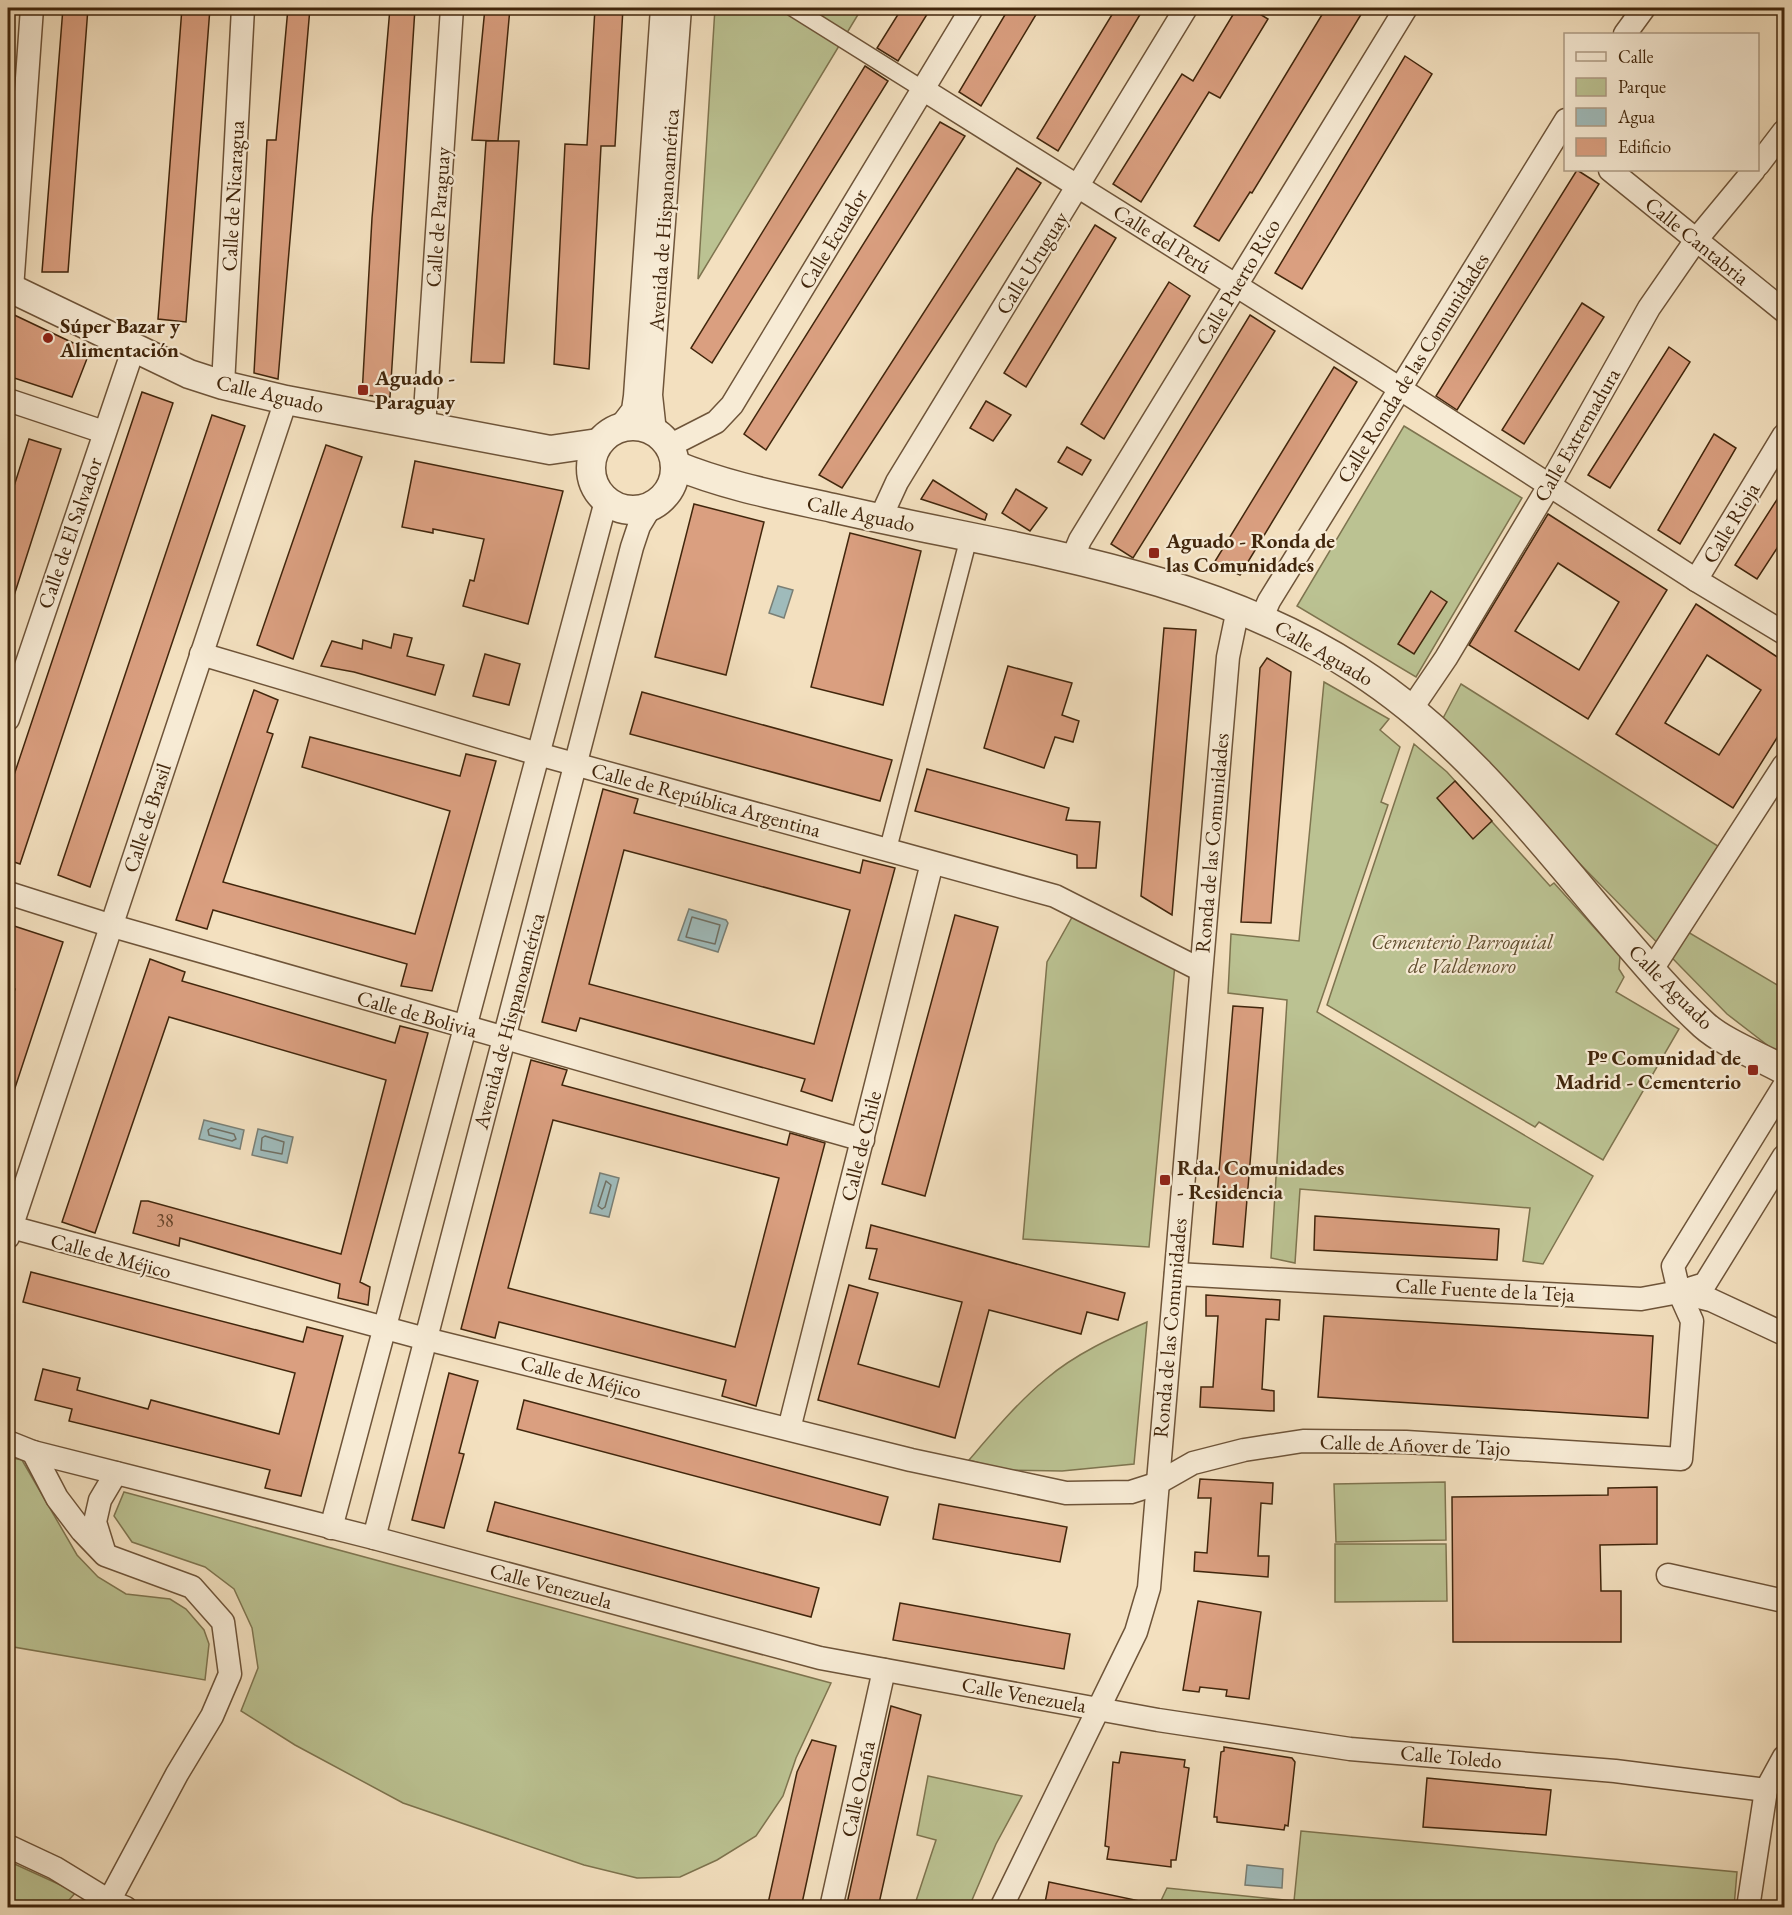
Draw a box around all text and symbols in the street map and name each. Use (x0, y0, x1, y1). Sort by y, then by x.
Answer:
legend (1564, 33, 1759, 171)
text: Calle (1618, 45, 1654, 68)
text: Parque (1618, 75, 1666, 98)
text: Agua (1617, 105, 1656, 128)
street label: Avenida de Hispanoamérica (642, 107, 685, 333)
street label: Calle de Nicaragua (215, 119, 250, 272)
text: Edificio (1618, 135, 1671, 158)
street label: Calle de Paraguay (419, 145, 456, 288)
street label: Calle Ecuador (792, 183, 873, 294)
street label: Calle Cantabria (1640, 190, 1755, 291)
street label: Calle del Perú (1108, 198, 1216, 279)
street label: Calle Uruguay (989, 205, 1074, 319)
street label: Calle Puerto Rico (1189, 213, 1286, 350)
street label: Calle Ronda de las Comunidades (1331, 247, 1495, 488)
place label: Súper Bazar y Alimentación (59, 312, 181, 363)
marker: Súper Bazar y Alimentación (41, 331, 55, 345)
street label: Calle Extremadura (1527, 362, 1626, 507)
place label: Aguado - Paraguay (374, 364, 456, 415)
street label: Calle Aguado (214, 368, 327, 419)
marker: Aguado - Paraguay (356, 383, 370, 397)
street label: Calle de El Salvador (31, 454, 108, 612)
street label: Calle Rioja (1696, 477, 1765, 568)
street label: Calle Aguado (805, 489, 918, 538)
place label: Aguado - Ronda de las Comunidades (1165, 527, 1335, 578)
marker: Aguado - Ronda de las Comunidades (1147, 546, 1161, 560)
street label: Calle Aguado (1270, 613, 1379, 692)
street label: Ronda de las Comunidades (1188, 732, 1235, 954)
street label: Calle de República Argentina (588, 756, 824, 843)
street label: Calle de Brasil (116, 760, 177, 876)
street label: Avenida de Hispanoamérica (466, 909, 551, 1133)
park label: Cementerio Parroquial de Valdemoro (1371, 928, 1554, 979)
street label: Calle Aguado (1623, 938, 1720, 1035)
street label: Calle de Bolivia (354, 983, 481, 1044)
place label: Pº Comunidad de Madrid - Cementerio (1555, 1044, 1741, 1095)
marker: Pº Comunidad de Madrid - Cementerio (1746, 1063, 1760, 1077)
street label: Calle de Chile (834, 1088, 887, 1204)
place label: Rda. Comunidades - Residencia (1177, 1154, 1344, 1205)
marker: Rda. Comunidades - Residencia (1158, 1173, 1172, 1187)
house number: 38 (156, 1209, 174, 1232)
street label: Ronda de las Comunidades (1146, 1217, 1193, 1439)
street label: Calle de Méjico (48, 1226, 174, 1285)
street label: Calle Fuente de la Teja (1395, 1271, 1576, 1308)
street label: Calle de Méjico (518, 1348, 644, 1405)
street label: Calle de Añover de Tajo (1319, 1428, 1511, 1461)
street label: Calle Venezuela (487, 1556, 616, 1615)
street label: Calle Venezuela (960, 1670, 1089, 1719)
street label: Calle Ocaña (834, 1738, 881, 1840)
street label: Calle Toledo (1399, 1739, 1503, 1774)

